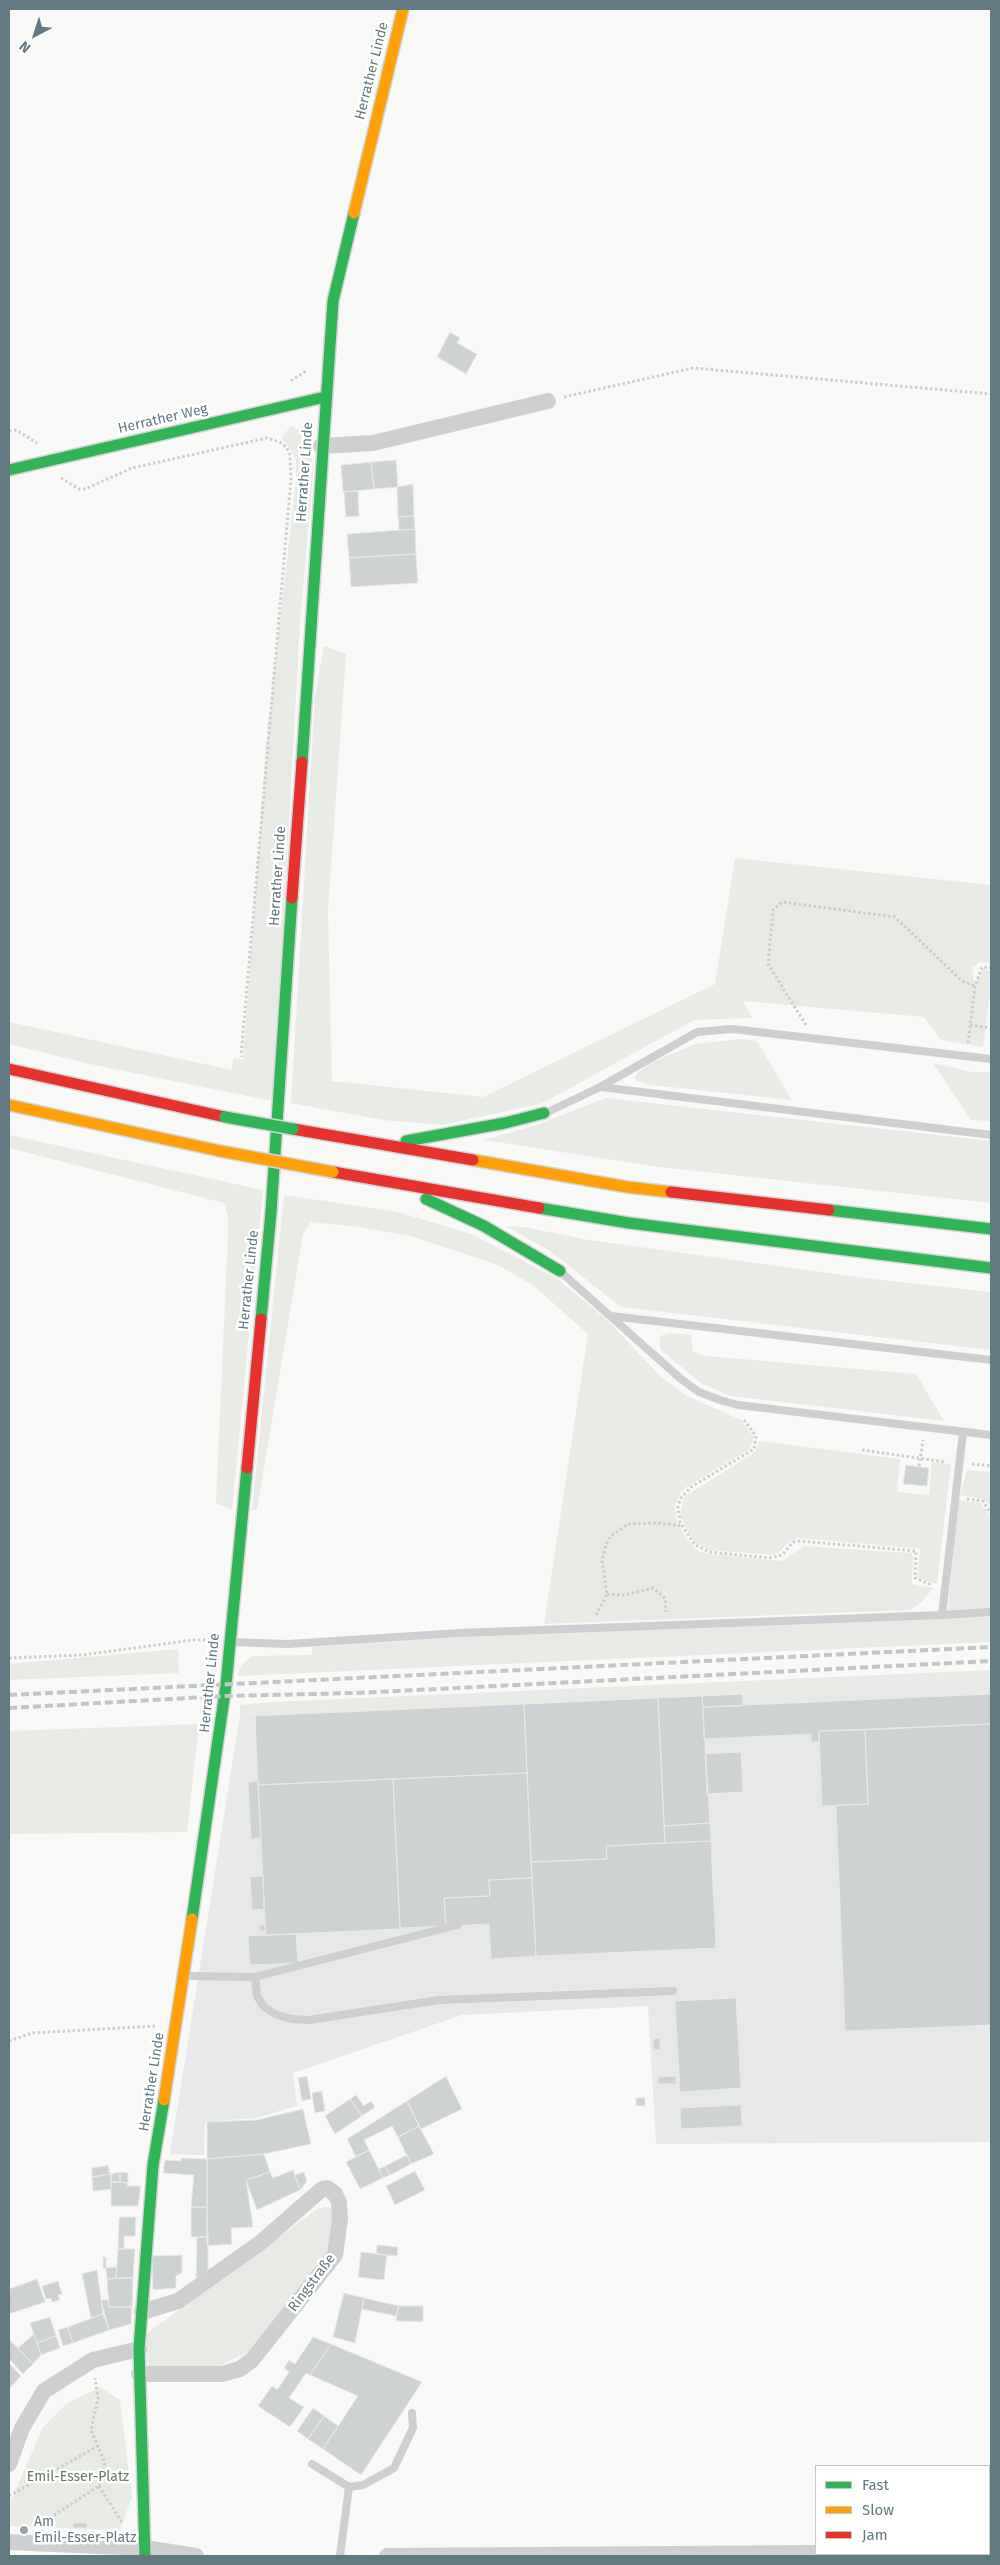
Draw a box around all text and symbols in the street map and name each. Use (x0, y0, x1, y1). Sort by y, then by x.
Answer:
north arrow (10, 10, 60, 60)
street label: Herrather Linde (352, 20, 392, 122)
text: N (16, 37, 34, 56)
street label: Herrather Weg (117, 401, 209, 437)
street label: Herrather Linde (293, 421, 317, 523)
street label: Herrather Linde (266, 825, 290, 927)
street label: Herrather Linde (235, 1229, 263, 1331)
street label: Herrather Linde (196, 1632, 224, 1734)
street label: Herrather Linde (136, 2031, 168, 2133)
street label: Ringstraße (285, 2251, 339, 2315)
legend (815, 2465, 990, 2555)
park label: Emil-Esser-Platz (27, 2469, 129, 2485)
text: Fast (862, 2476, 889, 2494)
text: Slow (862, 2501, 894, 2519)
place label: Am Emil-Esser-Platz (34, 2514, 136, 2546)
marker: Am Emil-Esser-Platz (18, 2524, 30, 2536)
text: Jam (862, 2526, 888, 2544)

